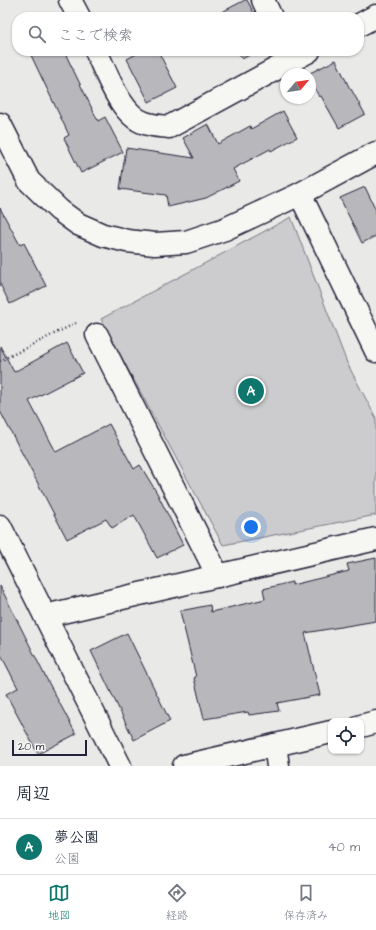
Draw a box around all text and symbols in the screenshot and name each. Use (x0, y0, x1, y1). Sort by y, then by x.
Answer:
search box (12, 12, 364, 56)
icon: search (26, 23, 48, 45)
text: ここで検索 (58, 25, 133, 46)
north arrow (280, 68, 316, 104)
pin: A (238, 376, 264, 406)
your location (241, 517, 261, 537)
map controls (328, 718, 364, 754)
button: locate (328, 718, 364, 754)
scale bar (12, 738, 87, 757)
text: 20 m (18, 739, 44, 754)
text: 周辺 (16, 782, 50, 806)
text: 夢公園 (54, 827, 99, 848)
text: A (25, 838, 33, 856)
text: 40 m (328, 838, 360, 856)
text: 公園 (54, 850, 80, 868)
tab: 地図 (48, 882, 70, 923)
tab: 経路 (166, 882, 188, 923)
tab: 保存済み (284, 882, 328, 923)

